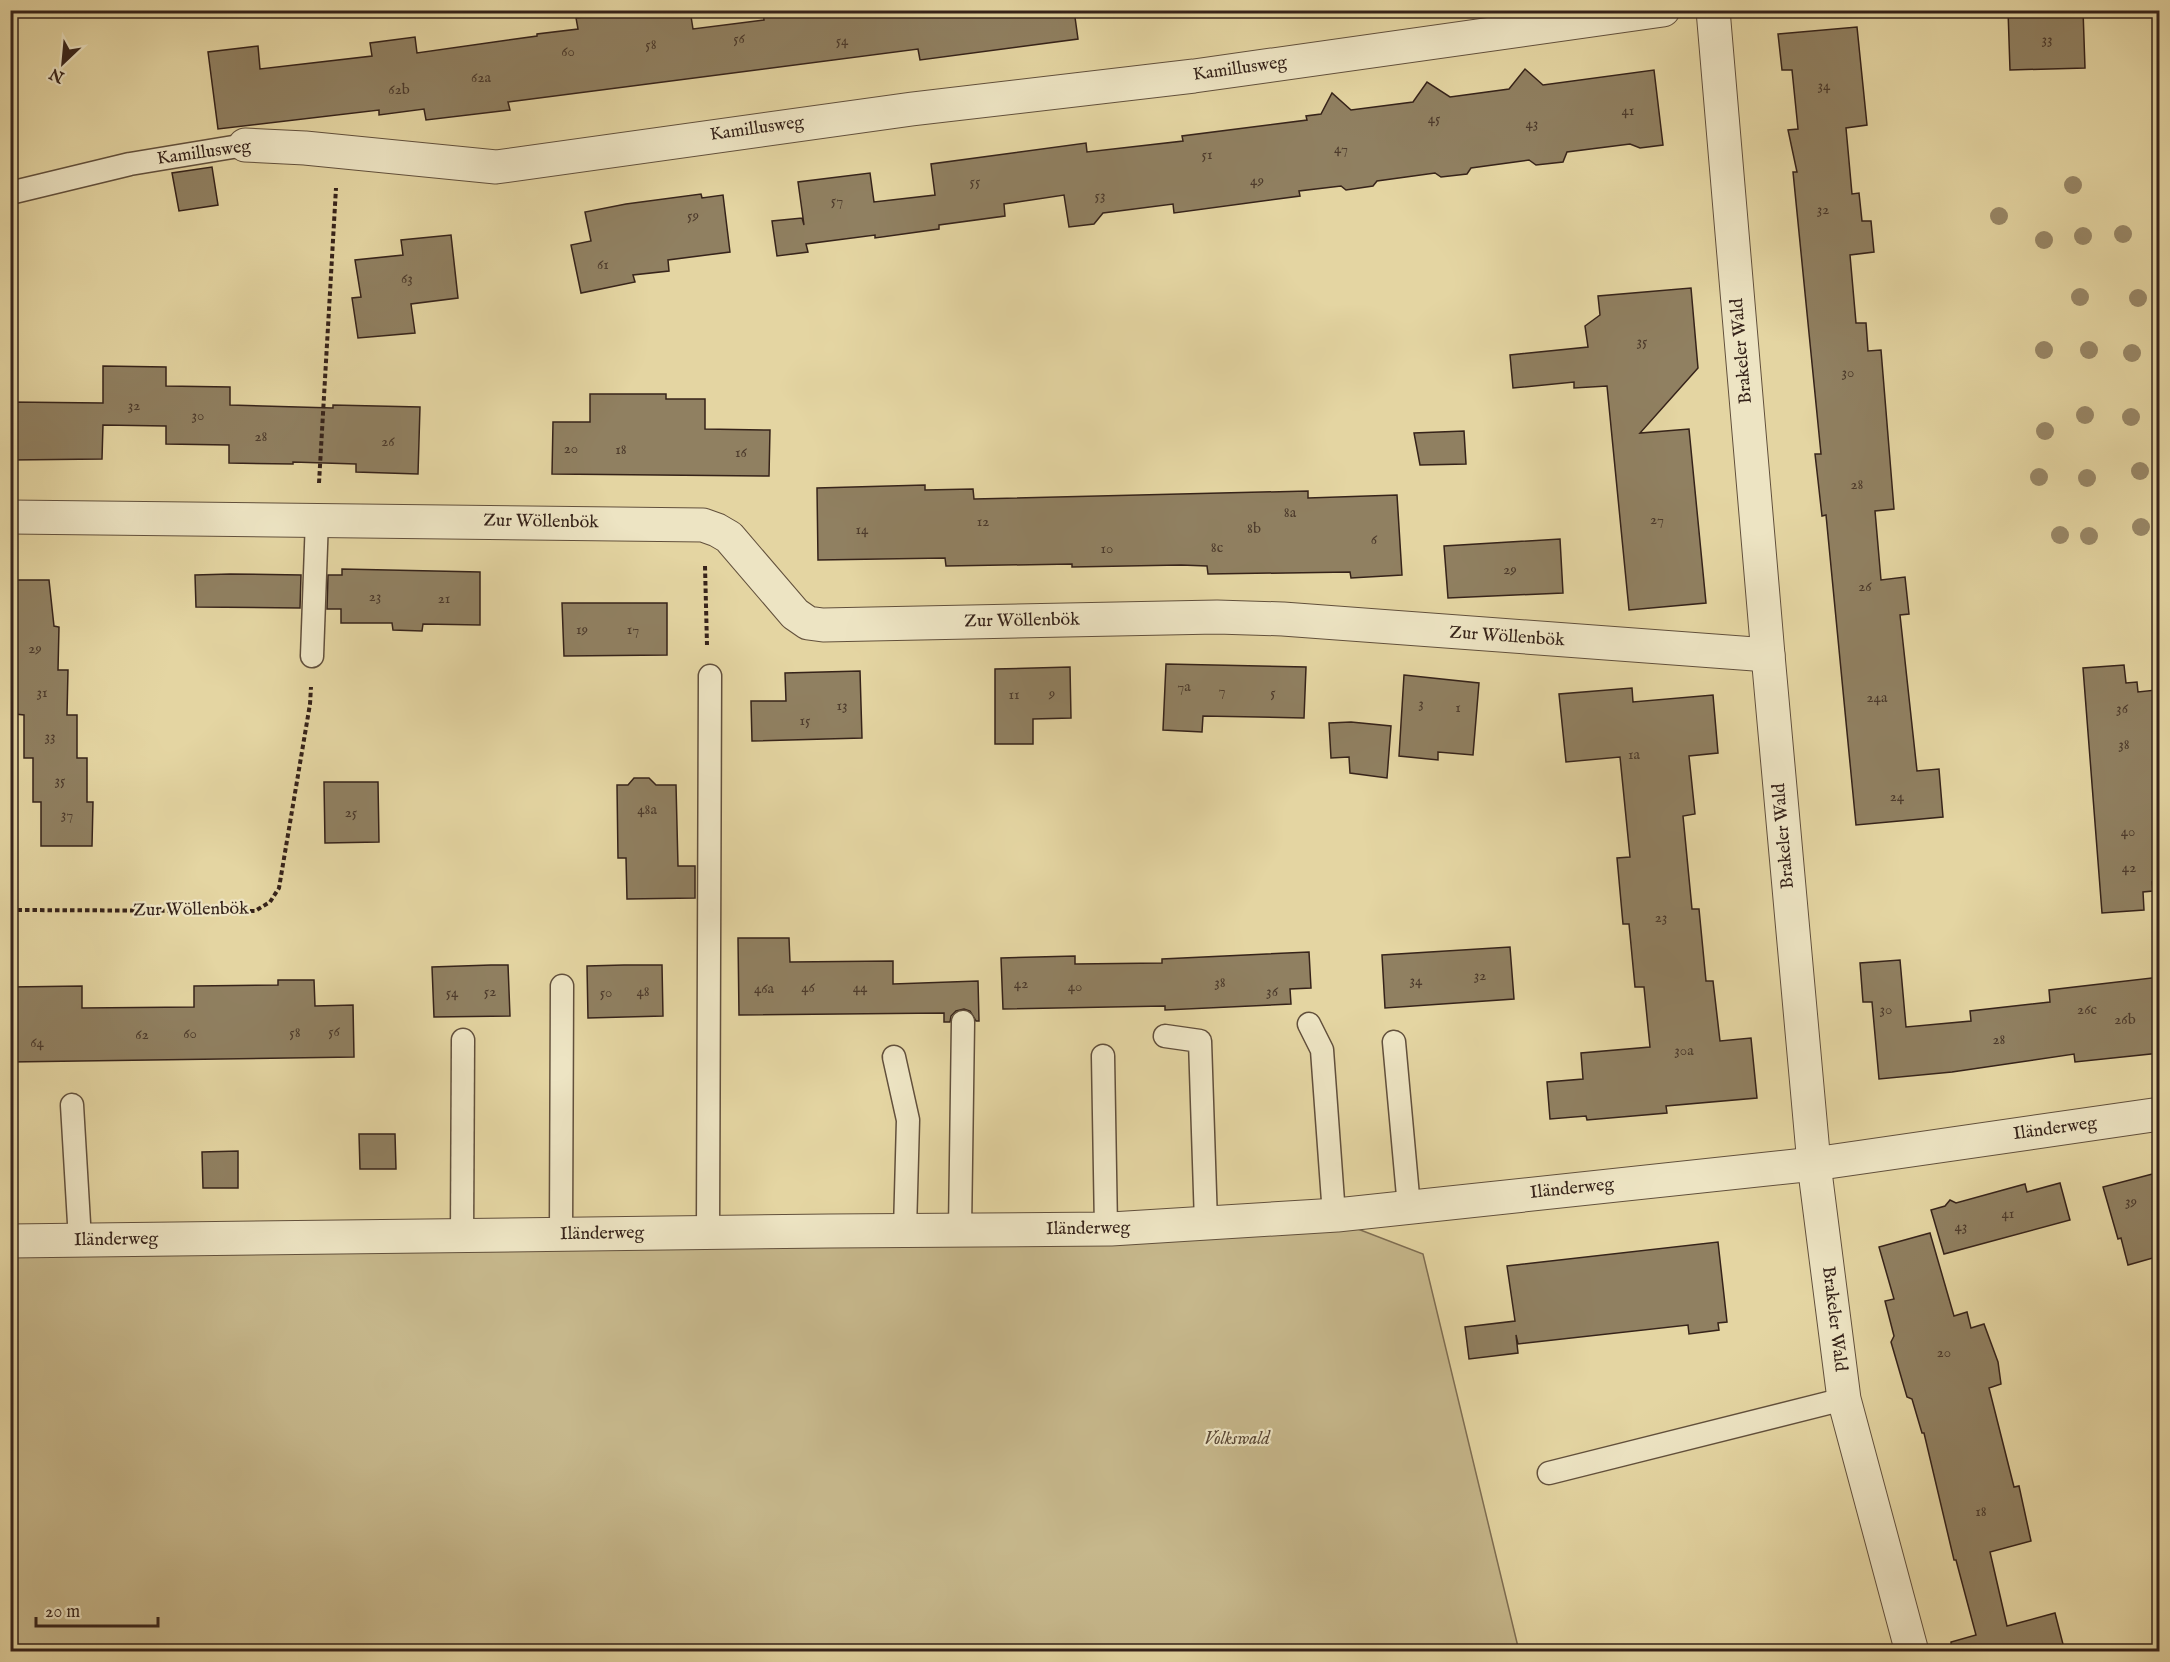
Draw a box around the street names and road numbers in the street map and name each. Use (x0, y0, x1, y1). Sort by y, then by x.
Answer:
street label: Kamillusweg (1191, 51, 1289, 87)
street label: Kamillusweg (708, 111, 806, 147)
street label: Kamillusweg (155, 135, 253, 171)
street label: Brakeler Wald (1726, 297, 1758, 405)
street label: Zur Wöllenbök (483, 509, 599, 535)
street label: Zur Wöllenbök (964, 608, 1080, 634)
street label: Zur Wöllenbök (1449, 621, 1566, 653)
street label: Brakeler Wald (1768, 782, 1800, 890)
street label: Zur Wöllenbök (133, 897, 249, 923)
street label: Iländerweg (2012, 1112, 2099, 1146)
street label: Iländerweg (1529, 1173, 1615, 1205)
street label: Iländerweg (1046, 1217, 1131, 1241)
street label: Iländerweg (560, 1222, 645, 1246)
street label: Iländerweg (74, 1228, 159, 1252)
street label: Brakeler Wald (1816, 1265, 1852, 1373)

